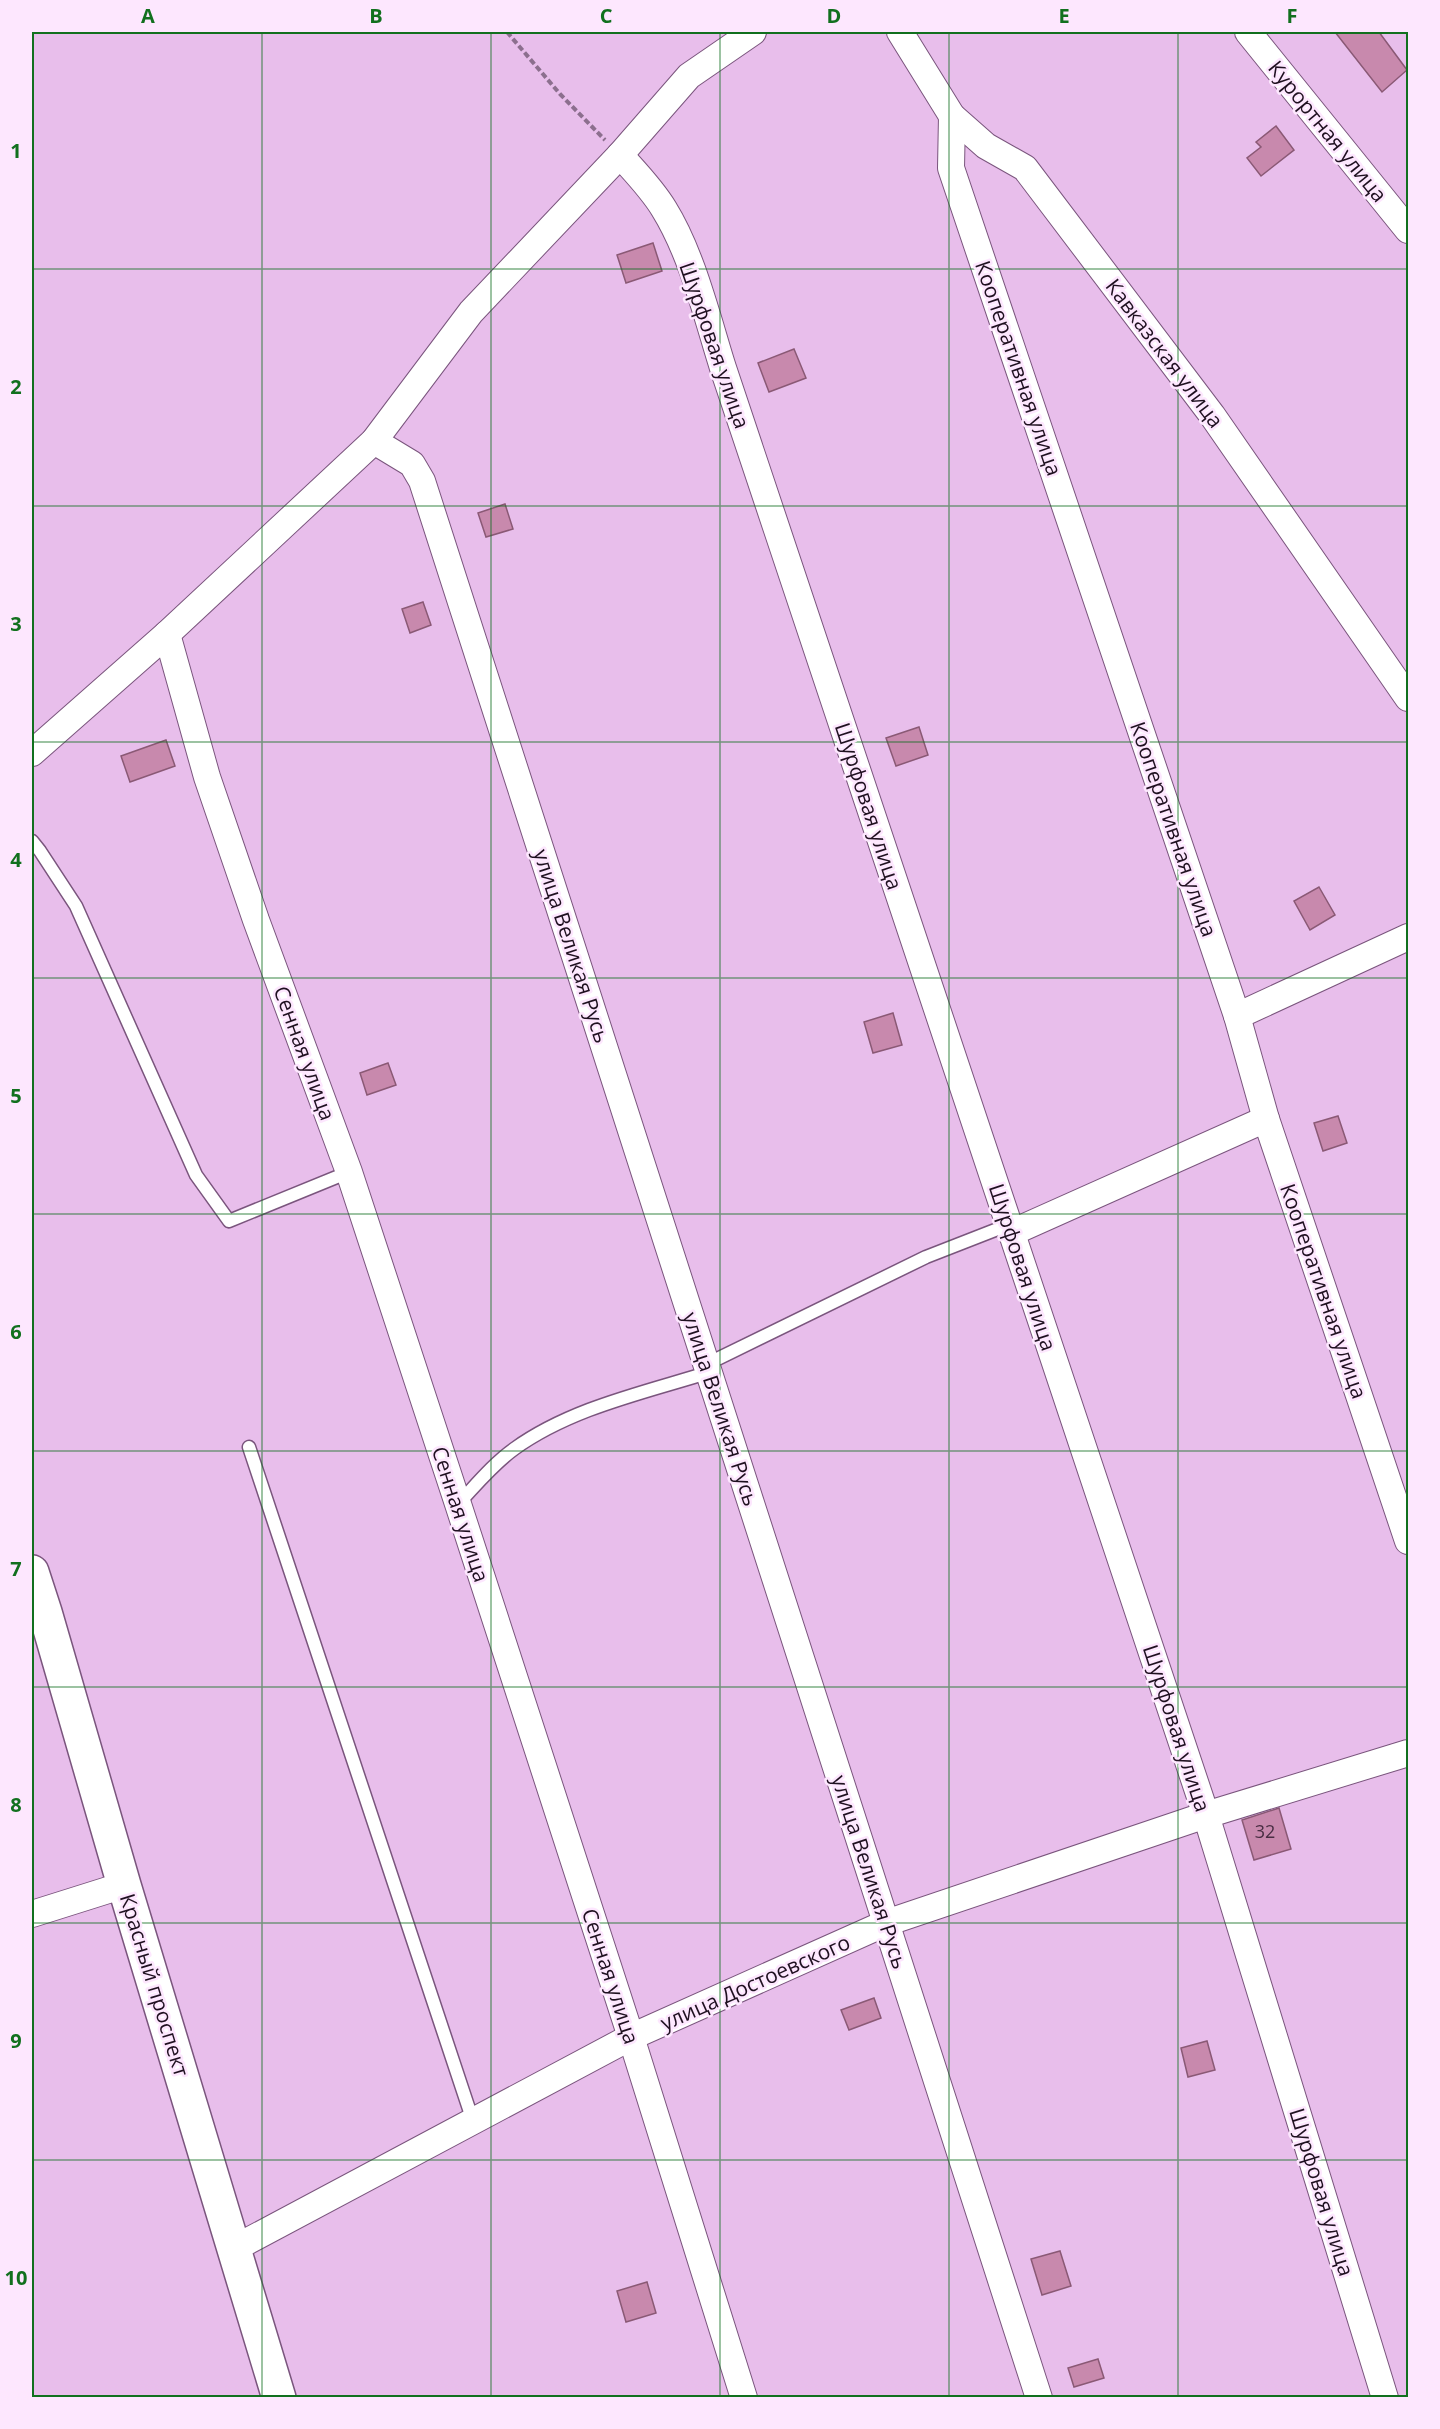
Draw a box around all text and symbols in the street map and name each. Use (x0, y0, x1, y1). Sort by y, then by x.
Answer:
text: A (141, 2, 155, 29)
text: B (369, 2, 383, 29)
text: C (600, 2, 613, 29)
text: D (827, 2, 841, 29)
text: E (1058, 2, 1070, 29)
text: F (1287, 2, 1297, 29)
street label: Курортная улица (1262, 54, 1394, 208)
text: 1 (10, 137, 22, 164)
street label: Кооперативная улица (969, 257, 1069, 479)
street label: Шурфовая улица (673, 258, 757, 432)
street label: Кавказская улица (1100, 273, 1230, 433)
text: 2 (10, 373, 22, 400)
text: 3 (10, 610, 22, 637)
street label: Кооперативная улица (1124, 718, 1224, 940)
street label: Шурфовая улица (829, 719, 909, 893)
text: 4 (10, 846, 22, 873)
street label: улица Великая Русь (527, 846, 617, 1046)
street label: Сенная улица (268, 982, 342, 1124)
text: 5 (10, 1082, 22, 1109)
street label: Шурфовая улица (983, 1180, 1063, 1354)
street label: Кооперативная улица (1274, 1180, 1374, 1402)
street label: улица Великая Русь (676, 1309, 766, 1509)
text: 6 (10, 1318, 22, 1345)
street label: Сенная улица (426, 1443, 496, 1585)
text: 7 (10, 1555, 22, 1582)
street label: Шурфовая улица (1137, 1641, 1217, 1815)
street label: улица Великая Русь (825, 1772, 915, 1972)
text: 8 (10, 1791, 22, 1818)
house number: 32 (1255, 1819, 1275, 1843)
street label: Красный проспект (114, 1890, 196, 2080)
street label: Сенная улица (576, 1905, 646, 2047)
street label: улица Достоевского (656, 1928, 854, 2036)
text: 9 (10, 2027, 22, 2054)
street label: Шурфовая улица (1283, 2105, 1361, 2279)
text: 10 (5, 2264, 27, 2291)

